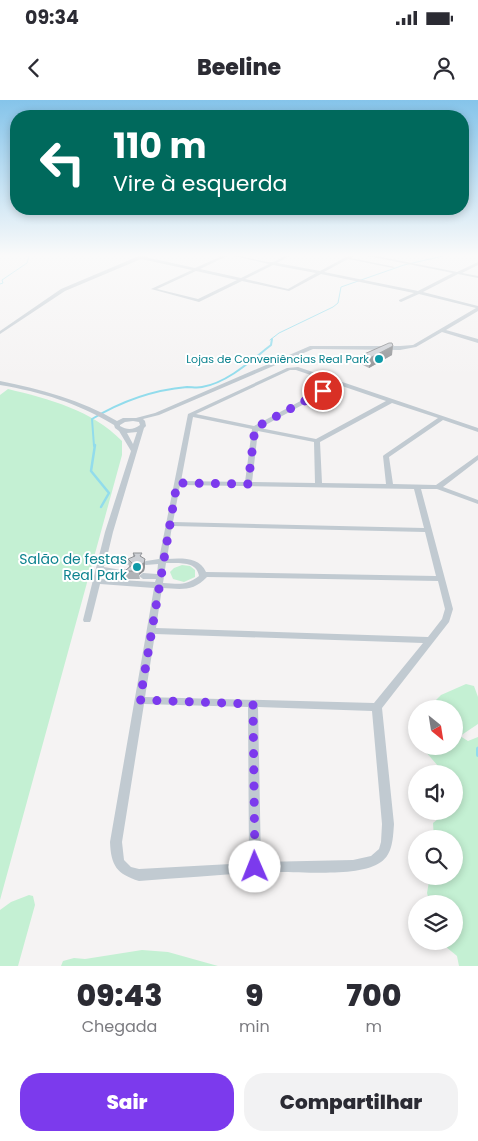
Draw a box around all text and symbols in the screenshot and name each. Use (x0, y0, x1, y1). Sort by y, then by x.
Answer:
text: 09:34 (25, 4, 79, 31)
text: Beeline (197, 52, 281, 83)
icon: back (20, 54, 48, 82)
icon: person (430, 54, 458, 82)
text: 110 m (113, 121, 207, 170)
icon: left (30, 130, 95, 195)
text: Vire à esquerda (113, 168, 287, 199)
place label: Lojas de Conveniências Real Park (186, 351, 369, 367)
marker: Lojas de Conveniências Real Park (373, 353, 385, 365)
pin (302, 370, 344, 412)
icon: arrive (309, 377, 337, 405)
place label: Salão de festas Real Park (19, 549, 128, 585)
marker: Salão de festas Real Park (131, 561, 143, 573)
north arrow (408, 700, 462, 755)
map controls (408, 700, 463, 950)
button: sound (408, 765, 463, 820)
button: search (408, 830, 463, 885)
position arrow (228, 840, 280, 892)
button: layers (408, 895, 463, 950)
text: 09:43 (77, 974, 163, 1017)
text: 9 (245, 974, 264, 1017)
text: 700 (346, 974, 401, 1017)
text: Chegada (82, 1015, 157, 1038)
text: min (239, 1015, 270, 1038)
text: m (366, 1015, 382, 1038)
button: Sair (20, 1073, 234, 1131)
button: Compartilhar (244, 1073, 458, 1131)

